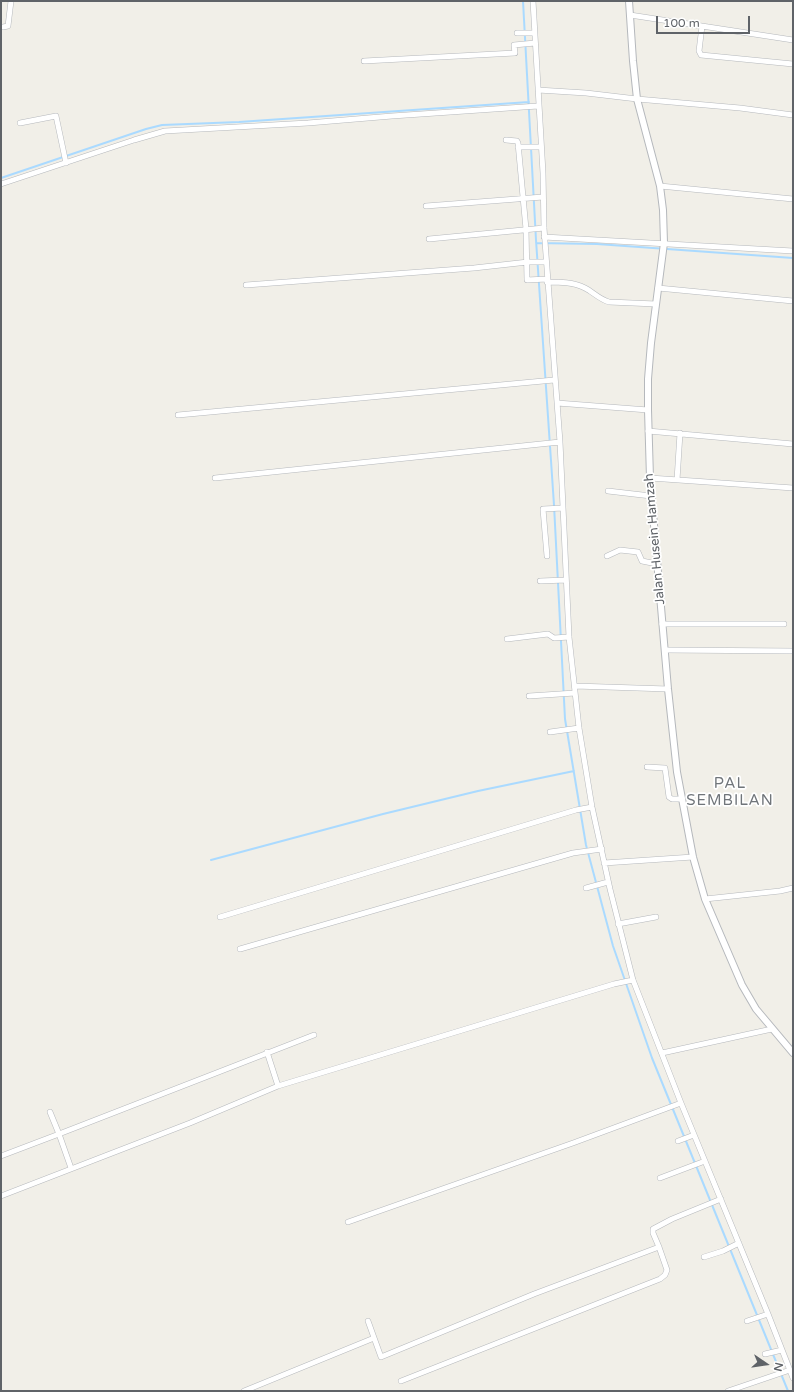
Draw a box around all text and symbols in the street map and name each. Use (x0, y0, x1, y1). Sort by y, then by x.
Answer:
scale bar (658, 8, 752, 34)
text: 100 m (663, 16, 700, 30)
street label: Jalan Husein Hamzah (641, 473, 669, 605)
district label: PAL SEMBILAN (686, 775, 774, 810)
north arrow (746, 1344, 786, 1384)
text: N (771, 1361, 786, 1373)

